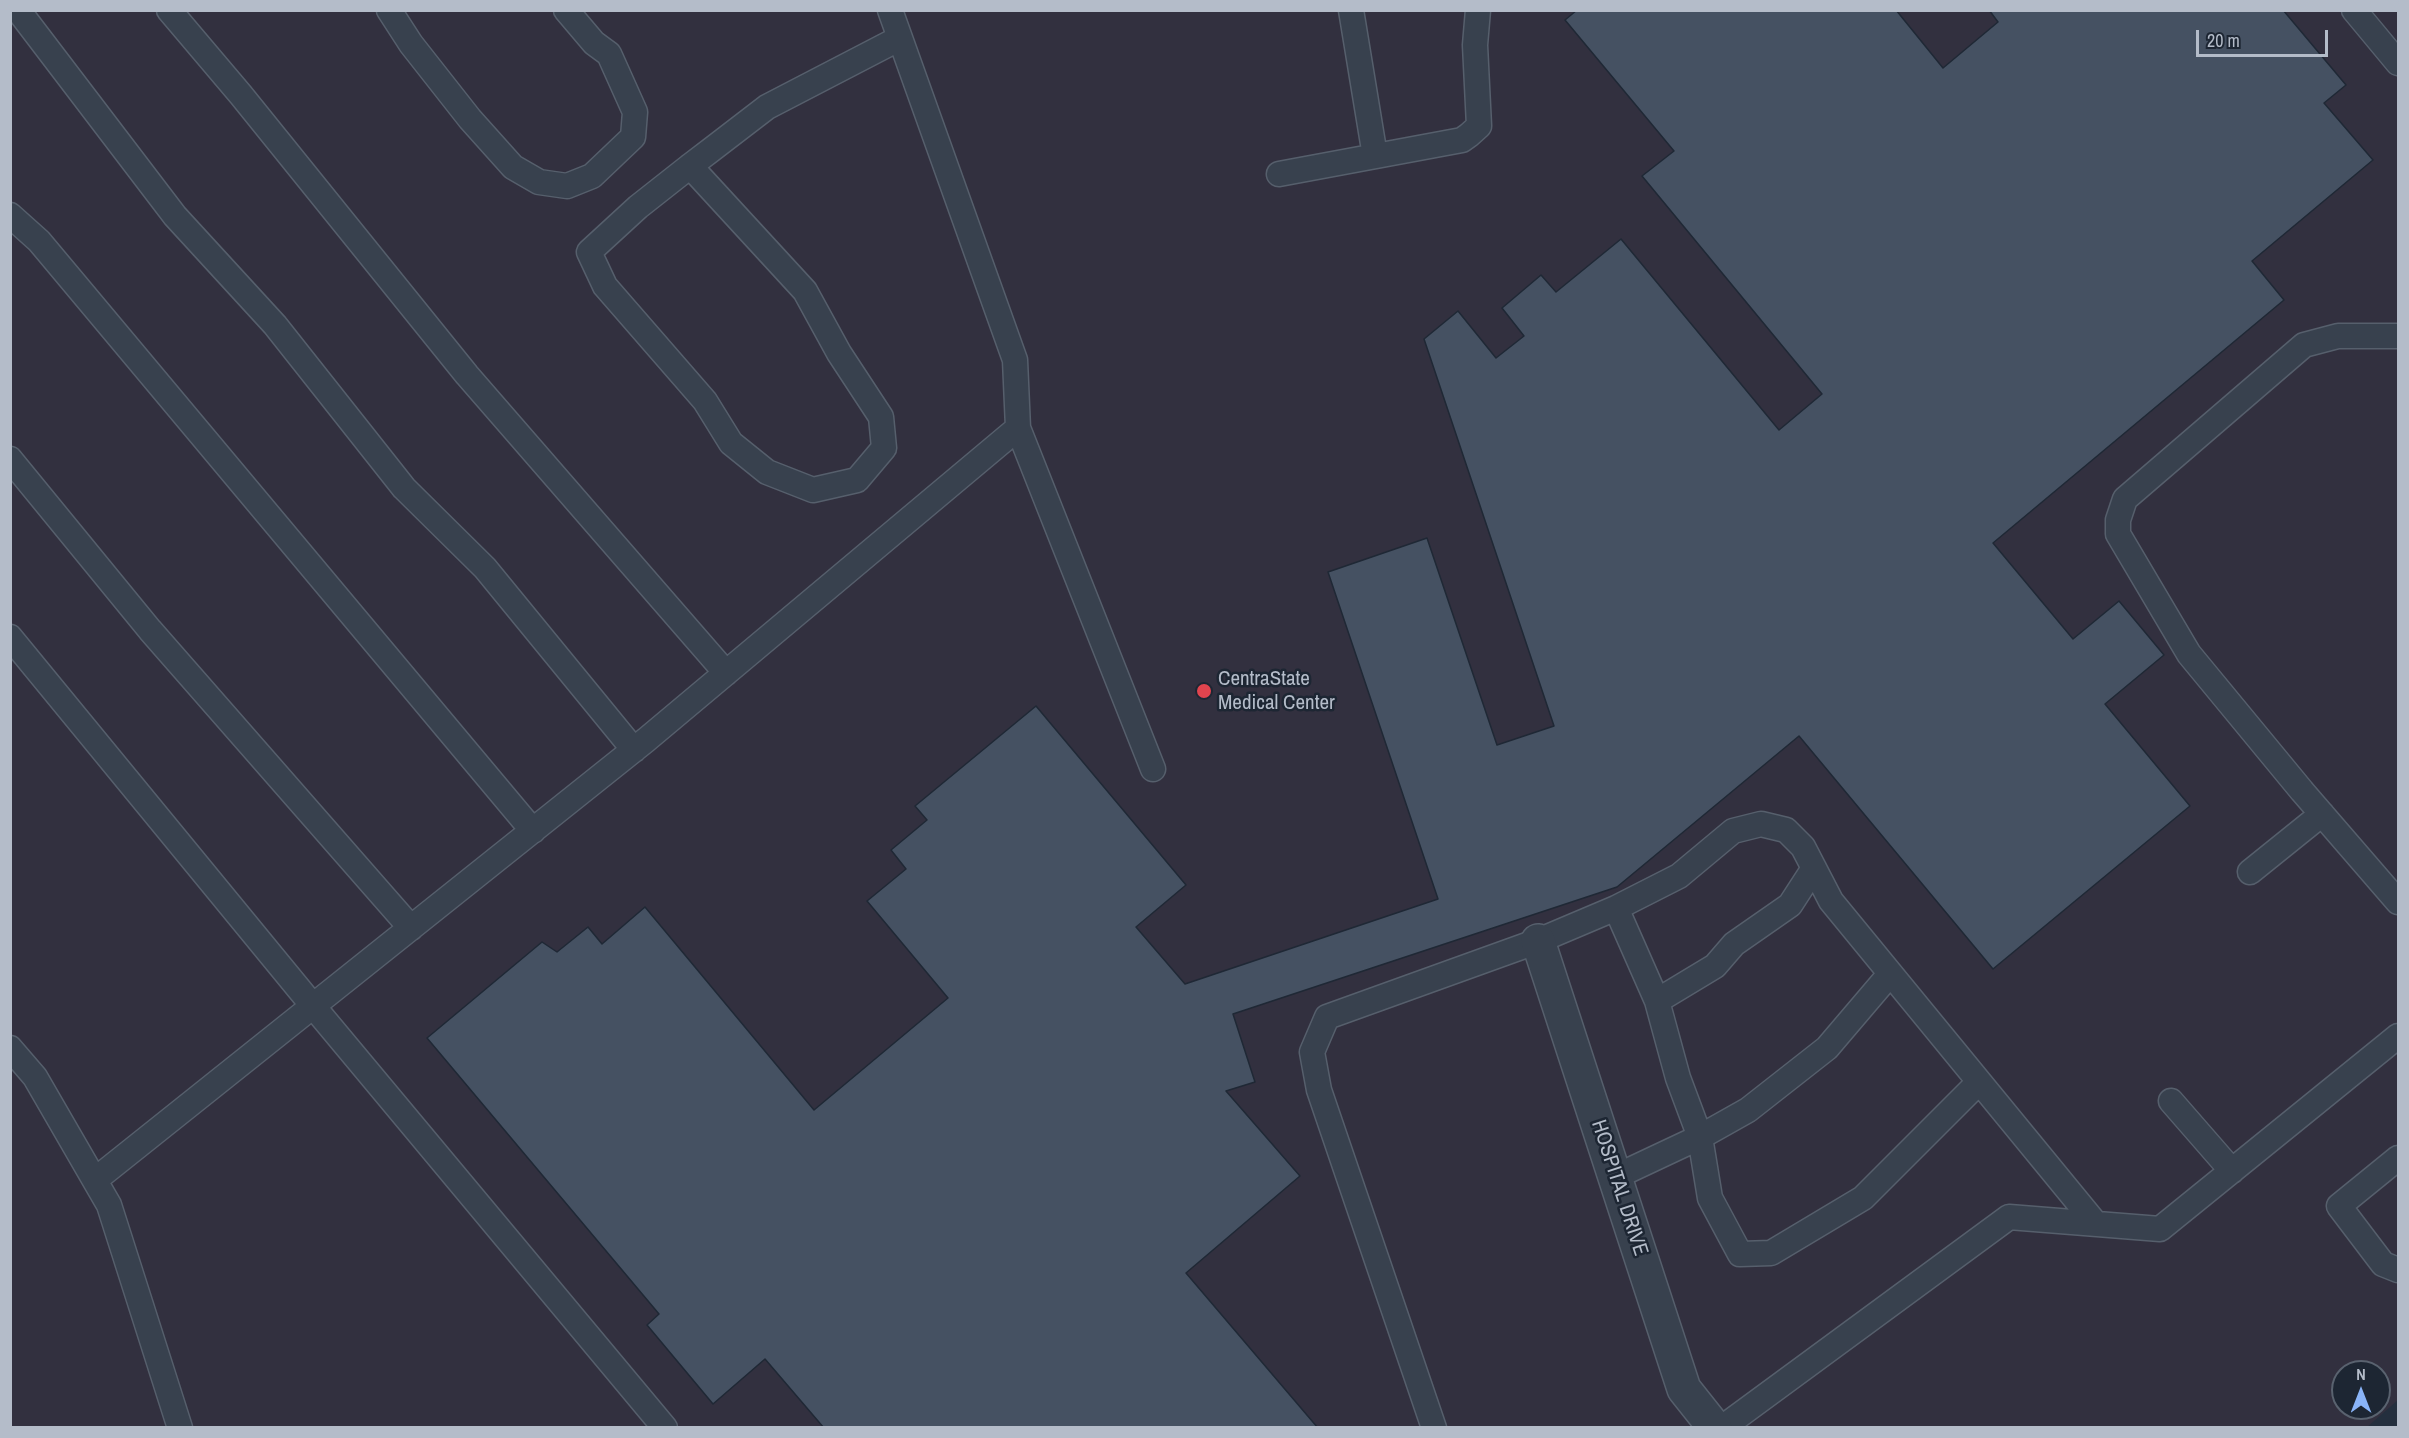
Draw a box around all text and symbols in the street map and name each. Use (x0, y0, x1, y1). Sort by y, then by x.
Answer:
scale bar (2199, 18, 2331, 56)
text: 20 m (2207, 28, 2240, 53)
place label: CentraState Medical Center (1218, 666, 1335, 716)
marker: CentraState Medical Center (1195, 682, 1213, 700)
street label: HOSPITAL DRIVE (1585, 1117, 1653, 1259)
north arrow (2331, 1360, 2391, 1420)
text: N (2356, 1363, 2366, 1385)

